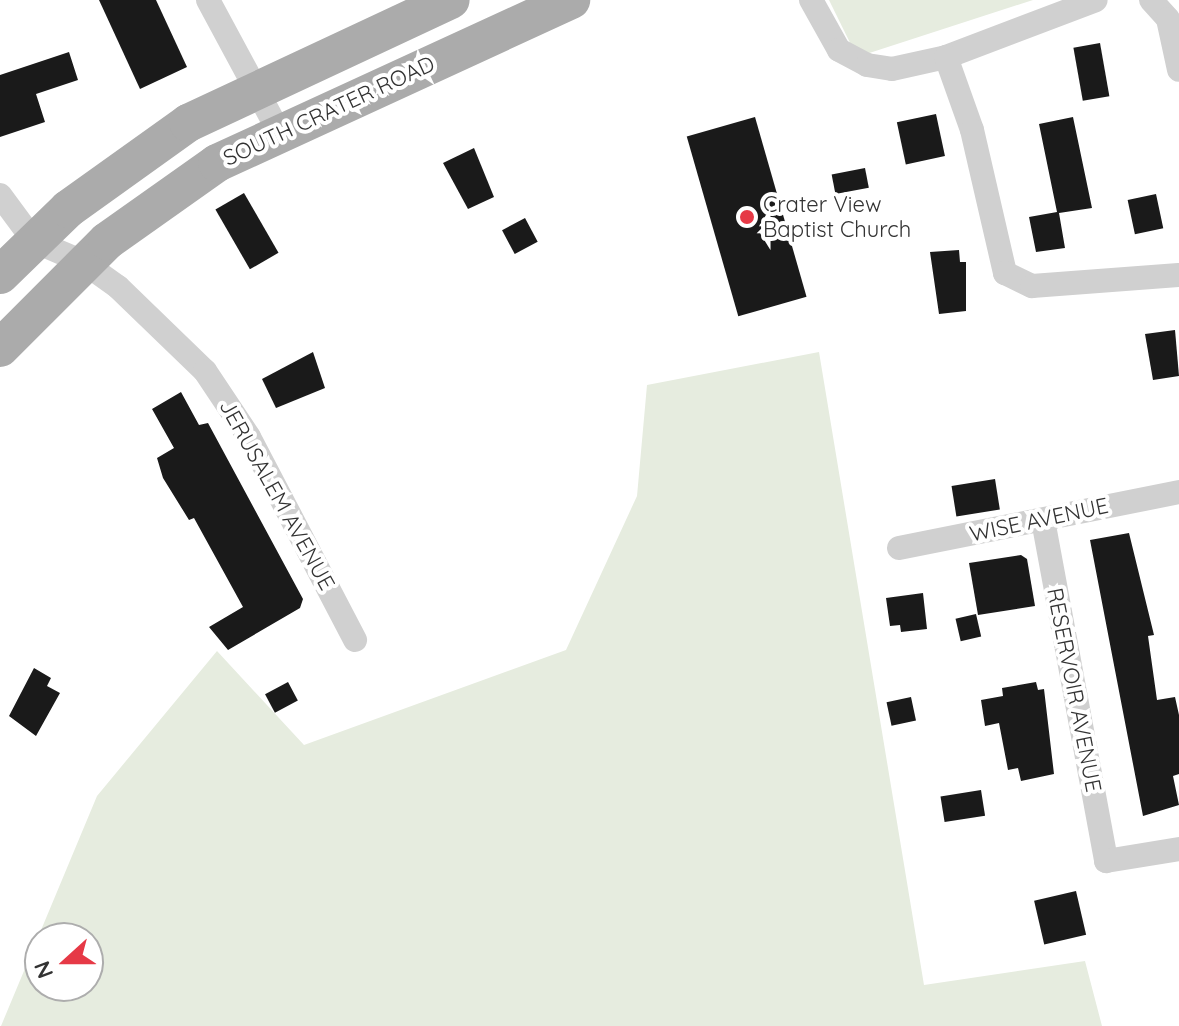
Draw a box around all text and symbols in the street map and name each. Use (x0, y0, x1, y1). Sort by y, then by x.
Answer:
street label: SOUTH CRATER ROAD (219, 50, 439, 172)
place label: Crater View Baptist Church (763, 191, 911, 242)
marker: Crater View Baptist Church (738, 208, 756, 226)
street label: JERUSALEM AVENUE (214, 395, 340, 595)
street label: WISE AVENUE (967, 492, 1111, 548)
street label: RESERVOIR AVENUE (1041, 586, 1107, 794)
north arrow (24, 922, 104, 1002)
text: N (27, 957, 59, 982)

